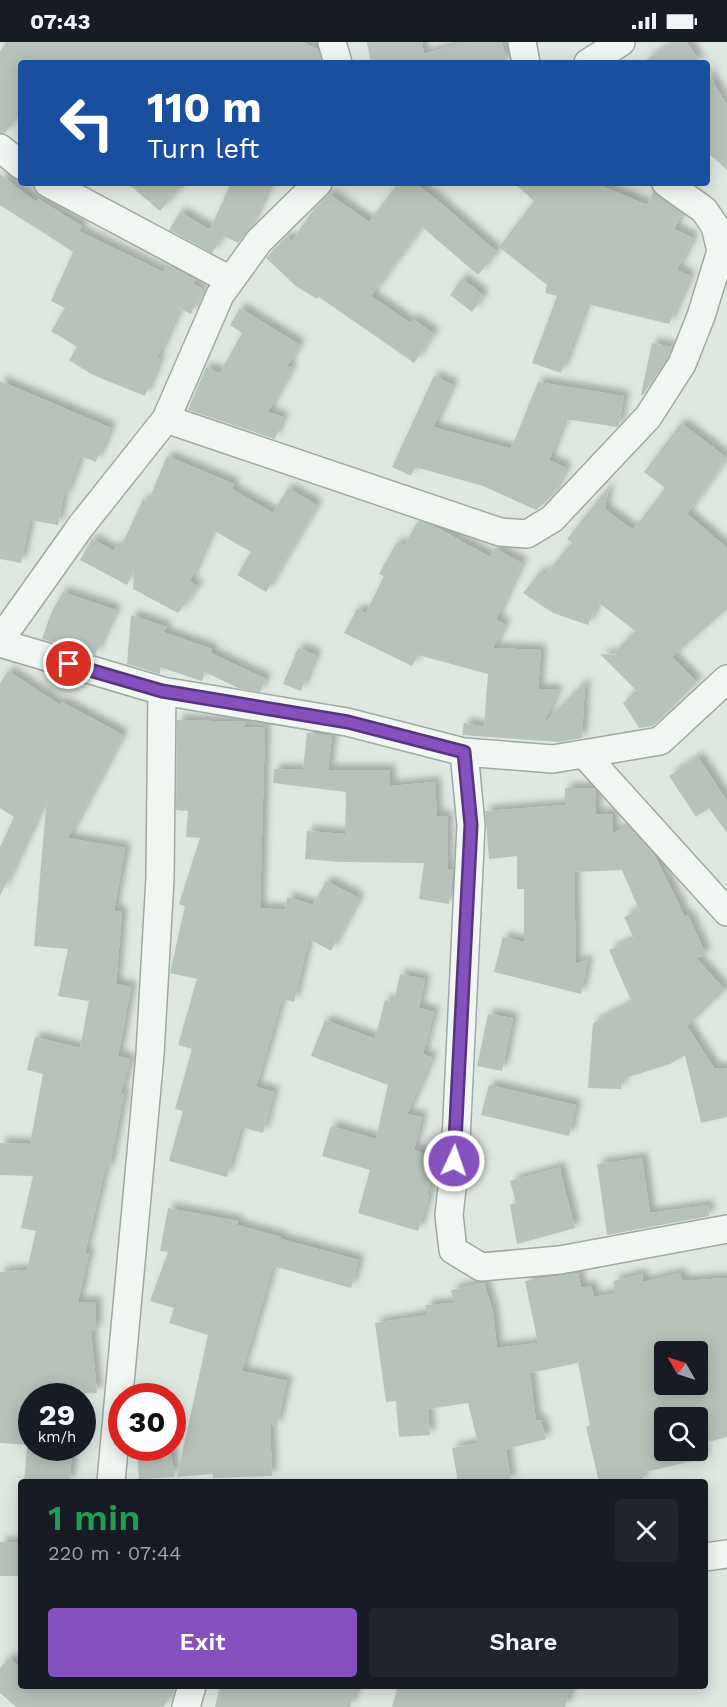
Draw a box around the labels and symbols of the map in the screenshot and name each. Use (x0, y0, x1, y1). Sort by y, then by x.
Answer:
pin (43, 638, 94, 689)
position arrow (422, 1129, 486, 1193)
north arrow (654, 1341, 708, 1395)
speed limit sign: 30 (108, 1383, 186, 1461)

